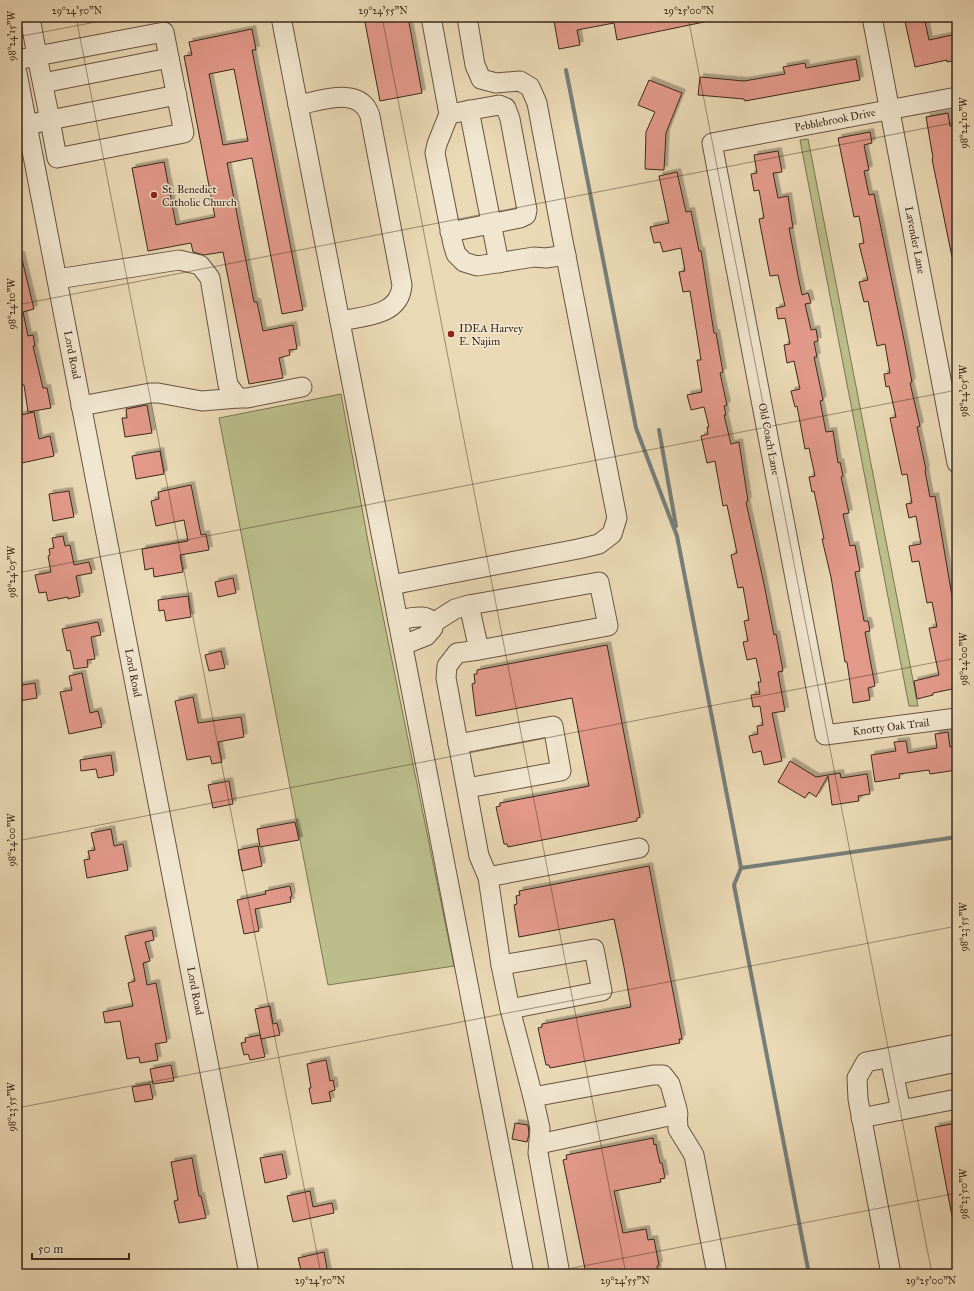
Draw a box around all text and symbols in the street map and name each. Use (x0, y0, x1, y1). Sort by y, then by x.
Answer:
text: 29°24'50"N (52, 5, 103, 17)
text: 29°24'55"N (358, 5, 408, 17)
text: 29°25'00"N (664, 5, 715, 17)
text: 98°24'15"W (6, 11, 18, 61)
text: 98°24'10"W (958, 97, 970, 149)
street label: Pebblebrook Drive (793, 106, 877, 134)
place label: St. Benedict Catholic Church (162, 183, 237, 209)
marker: St. Benedict Catholic Church (149, 190, 159, 200)
street label: Lavender Lane (902, 205, 928, 275)
text: 98°24'10"W (6, 278, 18, 330)
place label: IDEA Harvey E. Najim (459, 322, 524, 348)
marker: IDEA Harvey E. Najim (446, 329, 456, 339)
street label: Lord Road (61, 330, 83, 381)
text: 98°24'05"W (958, 365, 970, 417)
street label: Old Coach Lane (756, 402, 782, 477)
text: 98°24'05"W (6, 546, 18, 598)
text: 98°24'00"W (958, 632, 970, 686)
street label: Lord Road (122, 648, 144, 699)
street label: Knotty Oak Trail (852, 716, 930, 738)
text: 98°24'00"W (6, 813, 18, 867)
text: 98°23'55"W (958, 902, 970, 952)
street label: Lord Road (184, 966, 206, 1017)
text: 98°23'55"W (6, 1082, 18, 1132)
text: 98°23'50"W (958, 1168, 970, 1219)
scale bar (32, 1235, 129, 1261)
text: 50 m (38, 1242, 63, 1256)
text: 29°24'50"N (295, 1275, 346, 1287)
text: 29°24'55"N (600, 1275, 650, 1287)
text: 29°25'00"N (906, 1275, 957, 1287)

